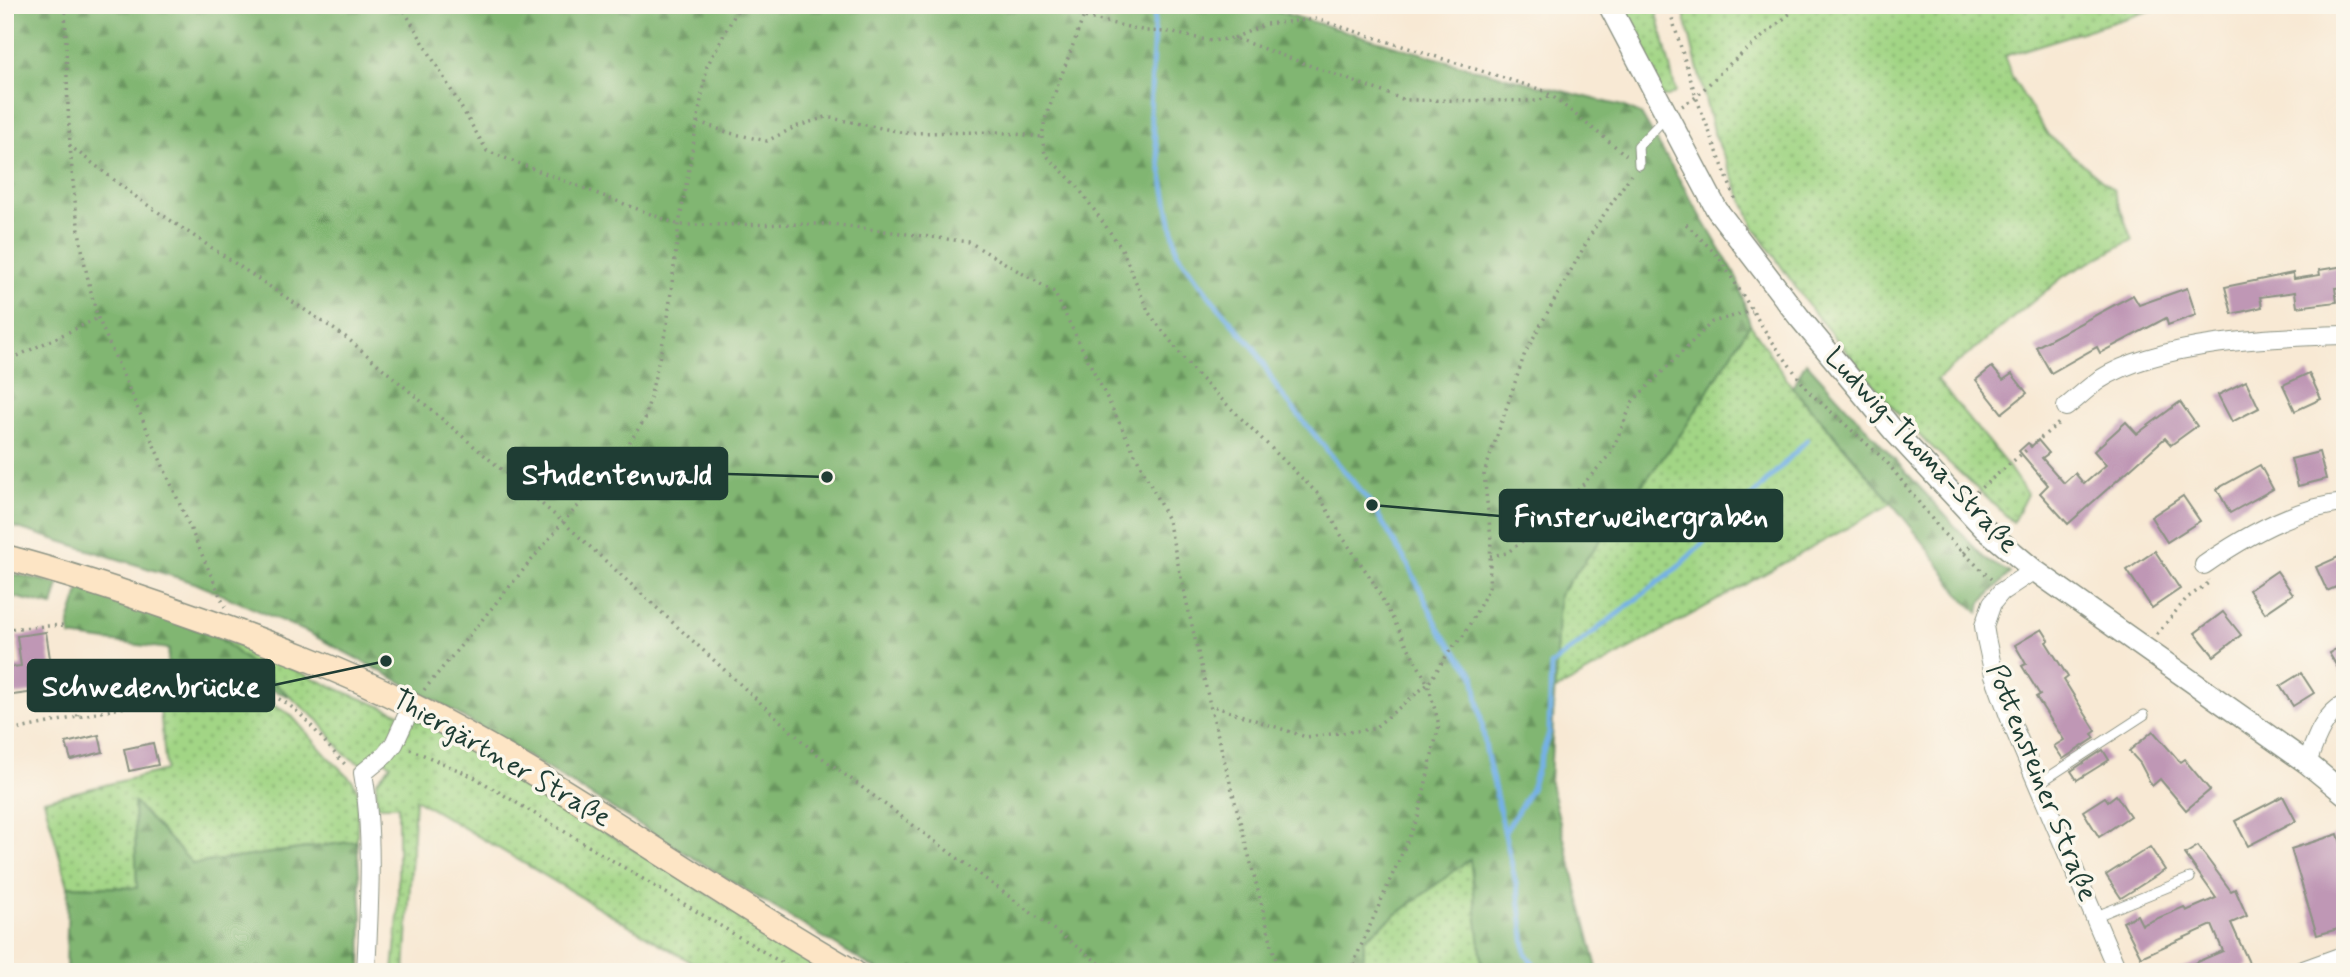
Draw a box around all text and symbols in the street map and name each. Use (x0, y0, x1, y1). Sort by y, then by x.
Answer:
street label: Ludwig-Thoma-Straße (1816, 340, 2026, 562)
callout: Studentenwald (508, 448, 727, 499)
text: Studentenwald (522, 456, 712, 495)
callout: Finsterweihergraben (1500, 490, 1782, 541)
text: Finsterweihergraben (1514, 498, 1768, 540)
street label: Pottensteiner Straße (1976, 659, 2106, 907)
callout: Schwedenbrücke (28, 660, 274, 711)
text: Schwedenbrücke (42, 668, 260, 707)
street label: Thiergärtner Straße (385, 681, 617, 837)

